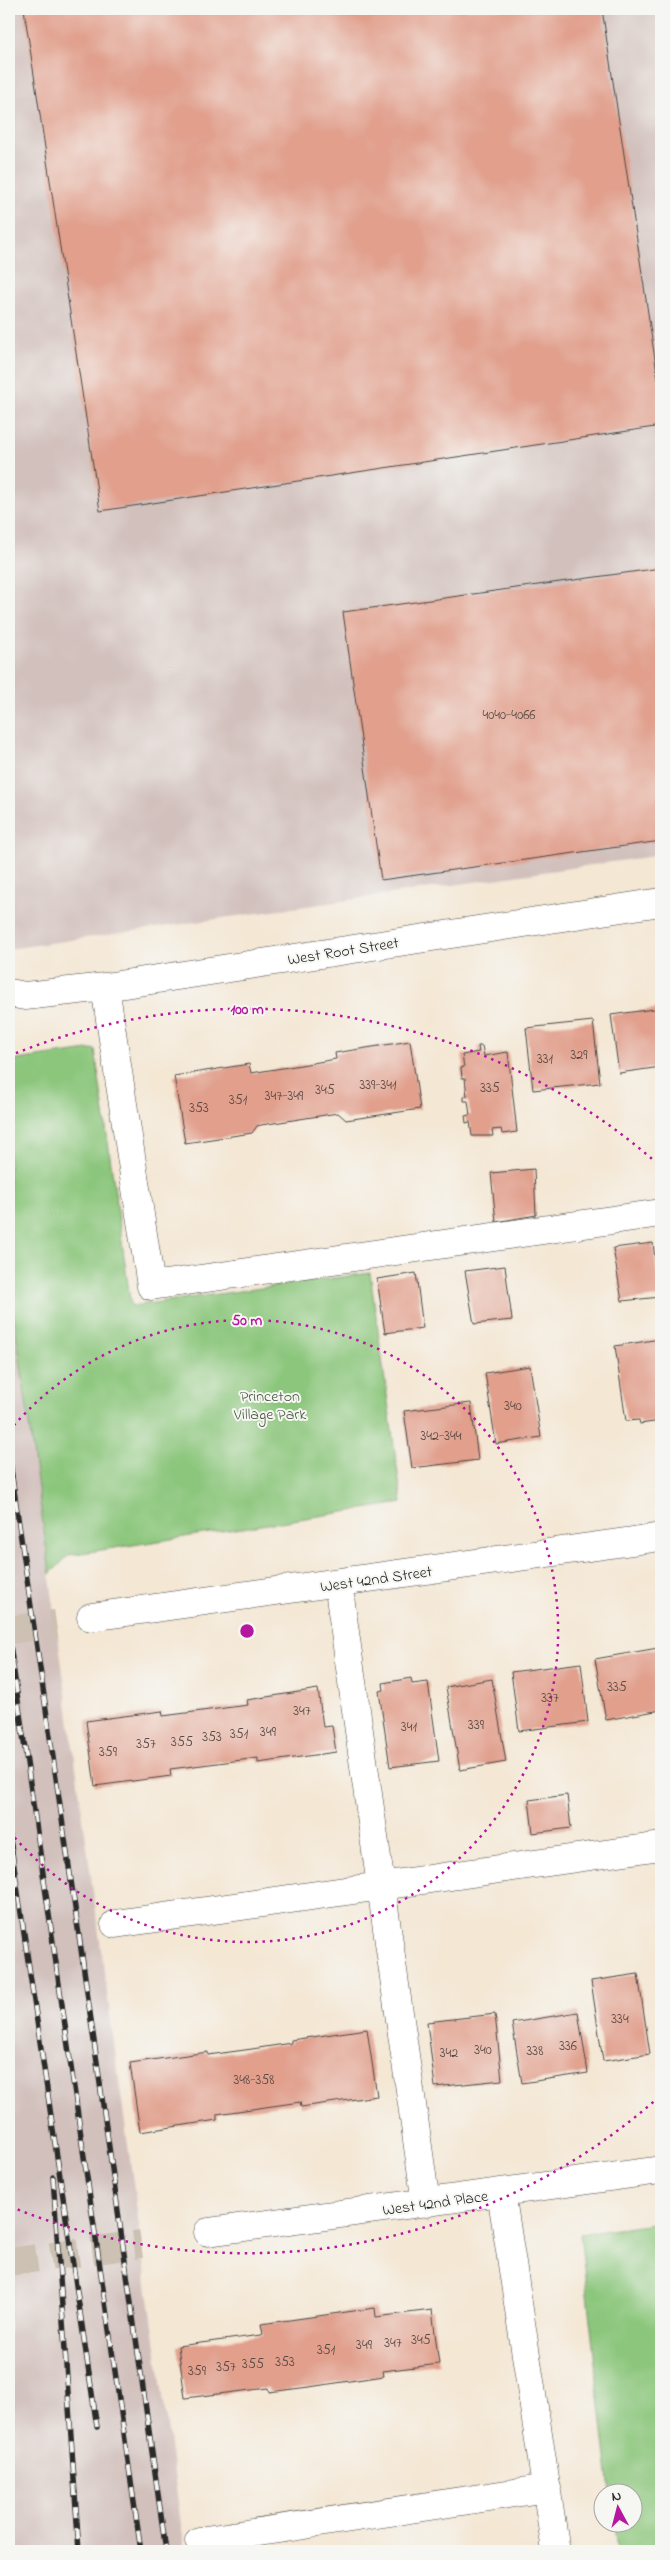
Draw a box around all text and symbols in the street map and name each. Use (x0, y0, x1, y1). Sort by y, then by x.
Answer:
house number: 4040-4066 (482, 705, 536, 726)
street label: West Root Street (286, 931, 401, 973)
text: 100 m (230, 999, 264, 1021)
house number: 329 (571, 1045, 588, 1066)
house number: 331 (537, 1049, 554, 1070)
house number: 339-341 (359, 1075, 397, 1096)
house number: 335 (480, 1078, 500, 1099)
house number: 345 (315, 1080, 335, 1101)
house number: 347-349 (265, 1086, 304, 1107)
house number: 351 (229, 1090, 248, 1111)
house number: 353 (189, 1098, 209, 1119)
text: 50 m (232, 1310, 263, 1332)
park label: Princeton Village Park (233, 1385, 307, 1427)
house number: 340 (504, 1396, 522, 1417)
house number: 342-344 (420, 1426, 462, 1447)
street label: West 42nd Street (319, 1560, 434, 1600)
centre of rings (238, 1622, 256, 1640)
house number: 335 (607, 1677, 627, 1698)
house number: 337 (541, 1688, 559, 1709)
house number: 347 (293, 1701, 311, 1722)
house number: 339 (468, 1715, 485, 1736)
house number: 341 (401, 1717, 418, 1738)
house number: 349 (260, 1722, 277, 1743)
house number: 351 (230, 1724, 249, 1745)
house number: 353 (202, 1727, 222, 1748)
house number: 355 (171, 1732, 193, 1753)
house number: 357 (136, 1734, 156, 1755)
house number: 359 (99, 1742, 118, 1763)
house number: 334 (611, 2009, 629, 2030)
house number: 336 (559, 2036, 577, 2057)
house number: 340 (474, 2040, 492, 2061)
house number: 338 (527, 2041, 543, 2062)
house number: 342 (440, 2043, 458, 2064)
house number: 348-358 (233, 2070, 275, 2091)
street label: West 42nd Place (381, 2185, 490, 2223)
house number: 345 (411, 2330, 431, 2351)
house number: 347 (384, 2333, 402, 2354)
house number: 349 (356, 2335, 373, 2356)
house number: 351 (317, 2340, 336, 2361)
house number: 353 (275, 2352, 295, 2373)
house number: 355 (242, 2354, 264, 2375)
house number: 357 (216, 2357, 236, 2378)
house number: 359 (188, 2361, 207, 2382)
north arrow (592, 2482, 642, 2532)
text: N (611, 2486, 623, 2508)

